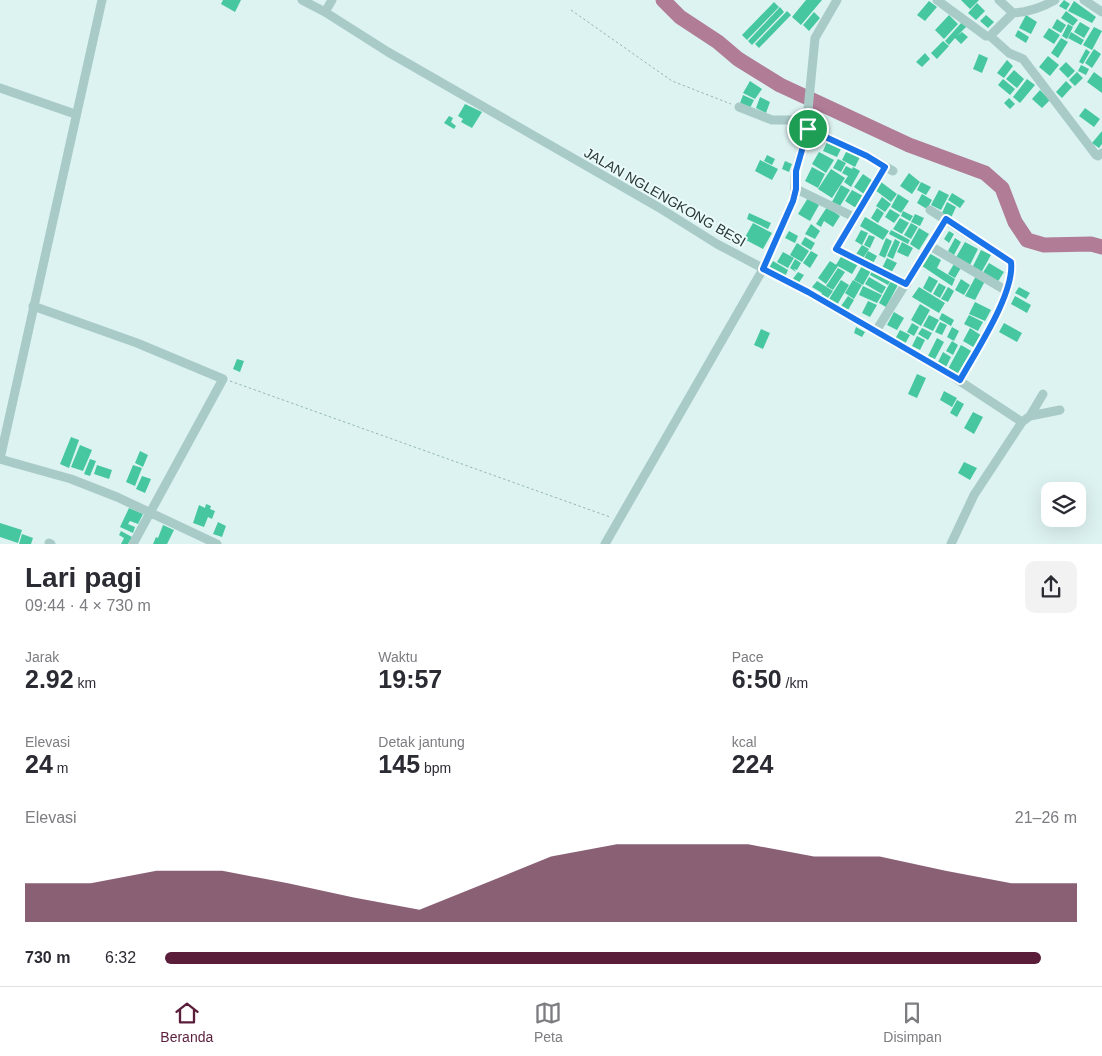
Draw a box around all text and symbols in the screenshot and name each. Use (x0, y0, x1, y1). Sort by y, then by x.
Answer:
pin (787, 108, 829, 150)
icon: arrive (794, 115, 822, 143)
street label: JALAN NGLENGKONG BESI (581, 144, 749, 250)
map controls (1041, 482, 1086, 527)
button: layers (1041, 482, 1086, 527)
button: share (1025, 561, 1077, 613)
text: Lari pagi (25, 562, 142, 593)
text: 09:44 · 4 × 730 m (25, 597, 151, 614)
text: Jarak (25, 649, 59, 665)
text: Waktu (378, 649, 417, 665)
text: Pace (732, 649, 764, 665)
text: 2.92 (25, 665, 74, 693)
text: 19:57 (378, 665, 442, 693)
text: 6:50 (732, 665, 782, 693)
text: km (74, 675, 96, 691)
text: /km (782, 675, 808, 691)
text: Elevasi (25, 734, 70, 750)
text: Detak jantung (378, 734, 465, 750)
text: kcal (732, 734, 757, 750)
text: 24 (25, 750, 53, 778)
text: 145 (378, 750, 420, 778)
text: 224 (732, 750, 773, 778)
text: m (53, 760, 68, 776)
text: bpm (420, 760, 451, 776)
text: Elevasi (25, 809, 77, 826)
text: 21–26 m (1015, 809, 1077, 826)
text: 730 m (25, 949, 70, 966)
text: 6:32 (105, 949, 136, 966)
tab: Beranda (160, 999, 213, 1045)
tab: Peta (534, 999, 563, 1045)
tab: Disimpan (883, 999, 942, 1045)

